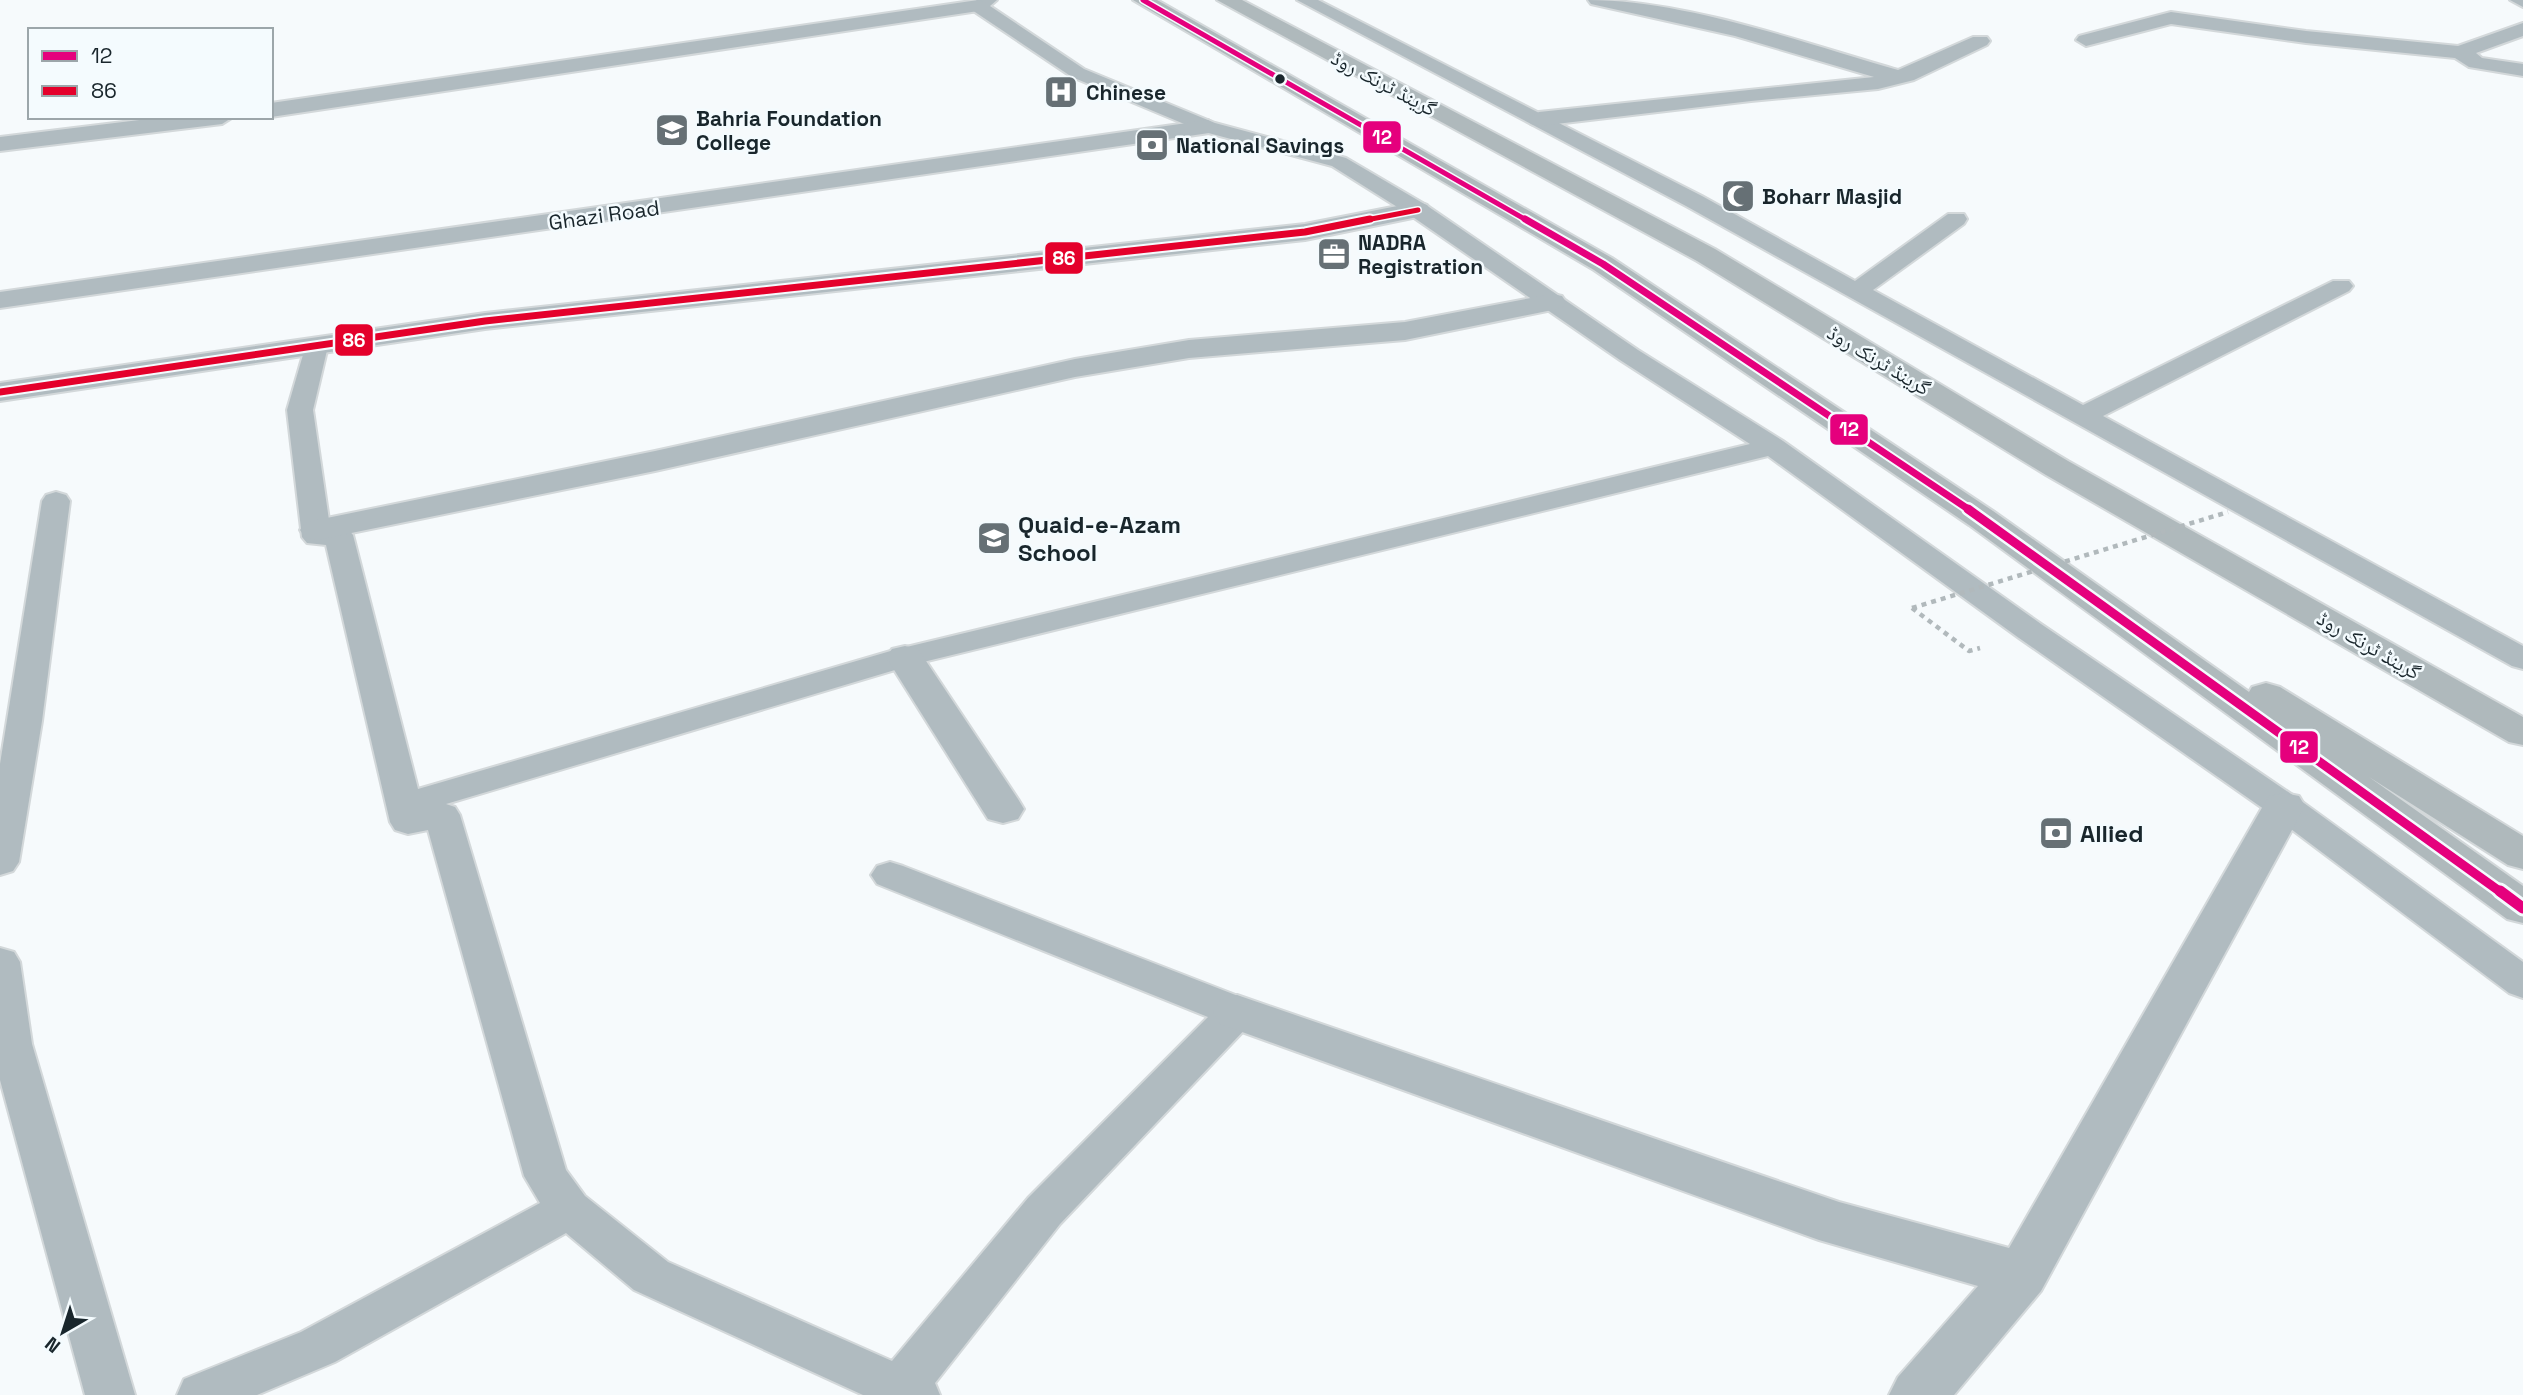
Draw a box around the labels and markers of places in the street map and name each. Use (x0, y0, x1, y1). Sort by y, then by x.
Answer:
unlabelled marker (1273, 72, 1287, 86)
hospital icon: Chinese (1042, 73, 1080, 111)
place label: Chinese (1086, 79, 1166, 106)
place label: Bahria Foundation College (696, 105, 882, 156)
school or university icon: Bahria Foundation College (653, 111, 691, 149)
bank icon: National Savings (1133, 126, 1171, 164)
place label: National Savings (1176, 132, 1344, 159)
mosque icon: Boharr Masjid (1719, 177, 1757, 215)
place label: Boharr Masjid (1762, 183, 1902, 210)
place label: NADRA Registration (1358, 229, 1483, 280)
office icon: NADRA Registration (1315, 235, 1353, 273)
place label: Quaid-e-Azam School (1018, 509, 1181, 568)
school or university icon: Quaid-e-Azam School (975, 519, 1013, 557)
bank icon: Allied (2037, 814, 2075, 852)
place label: Allied (2080, 818, 2144, 849)

